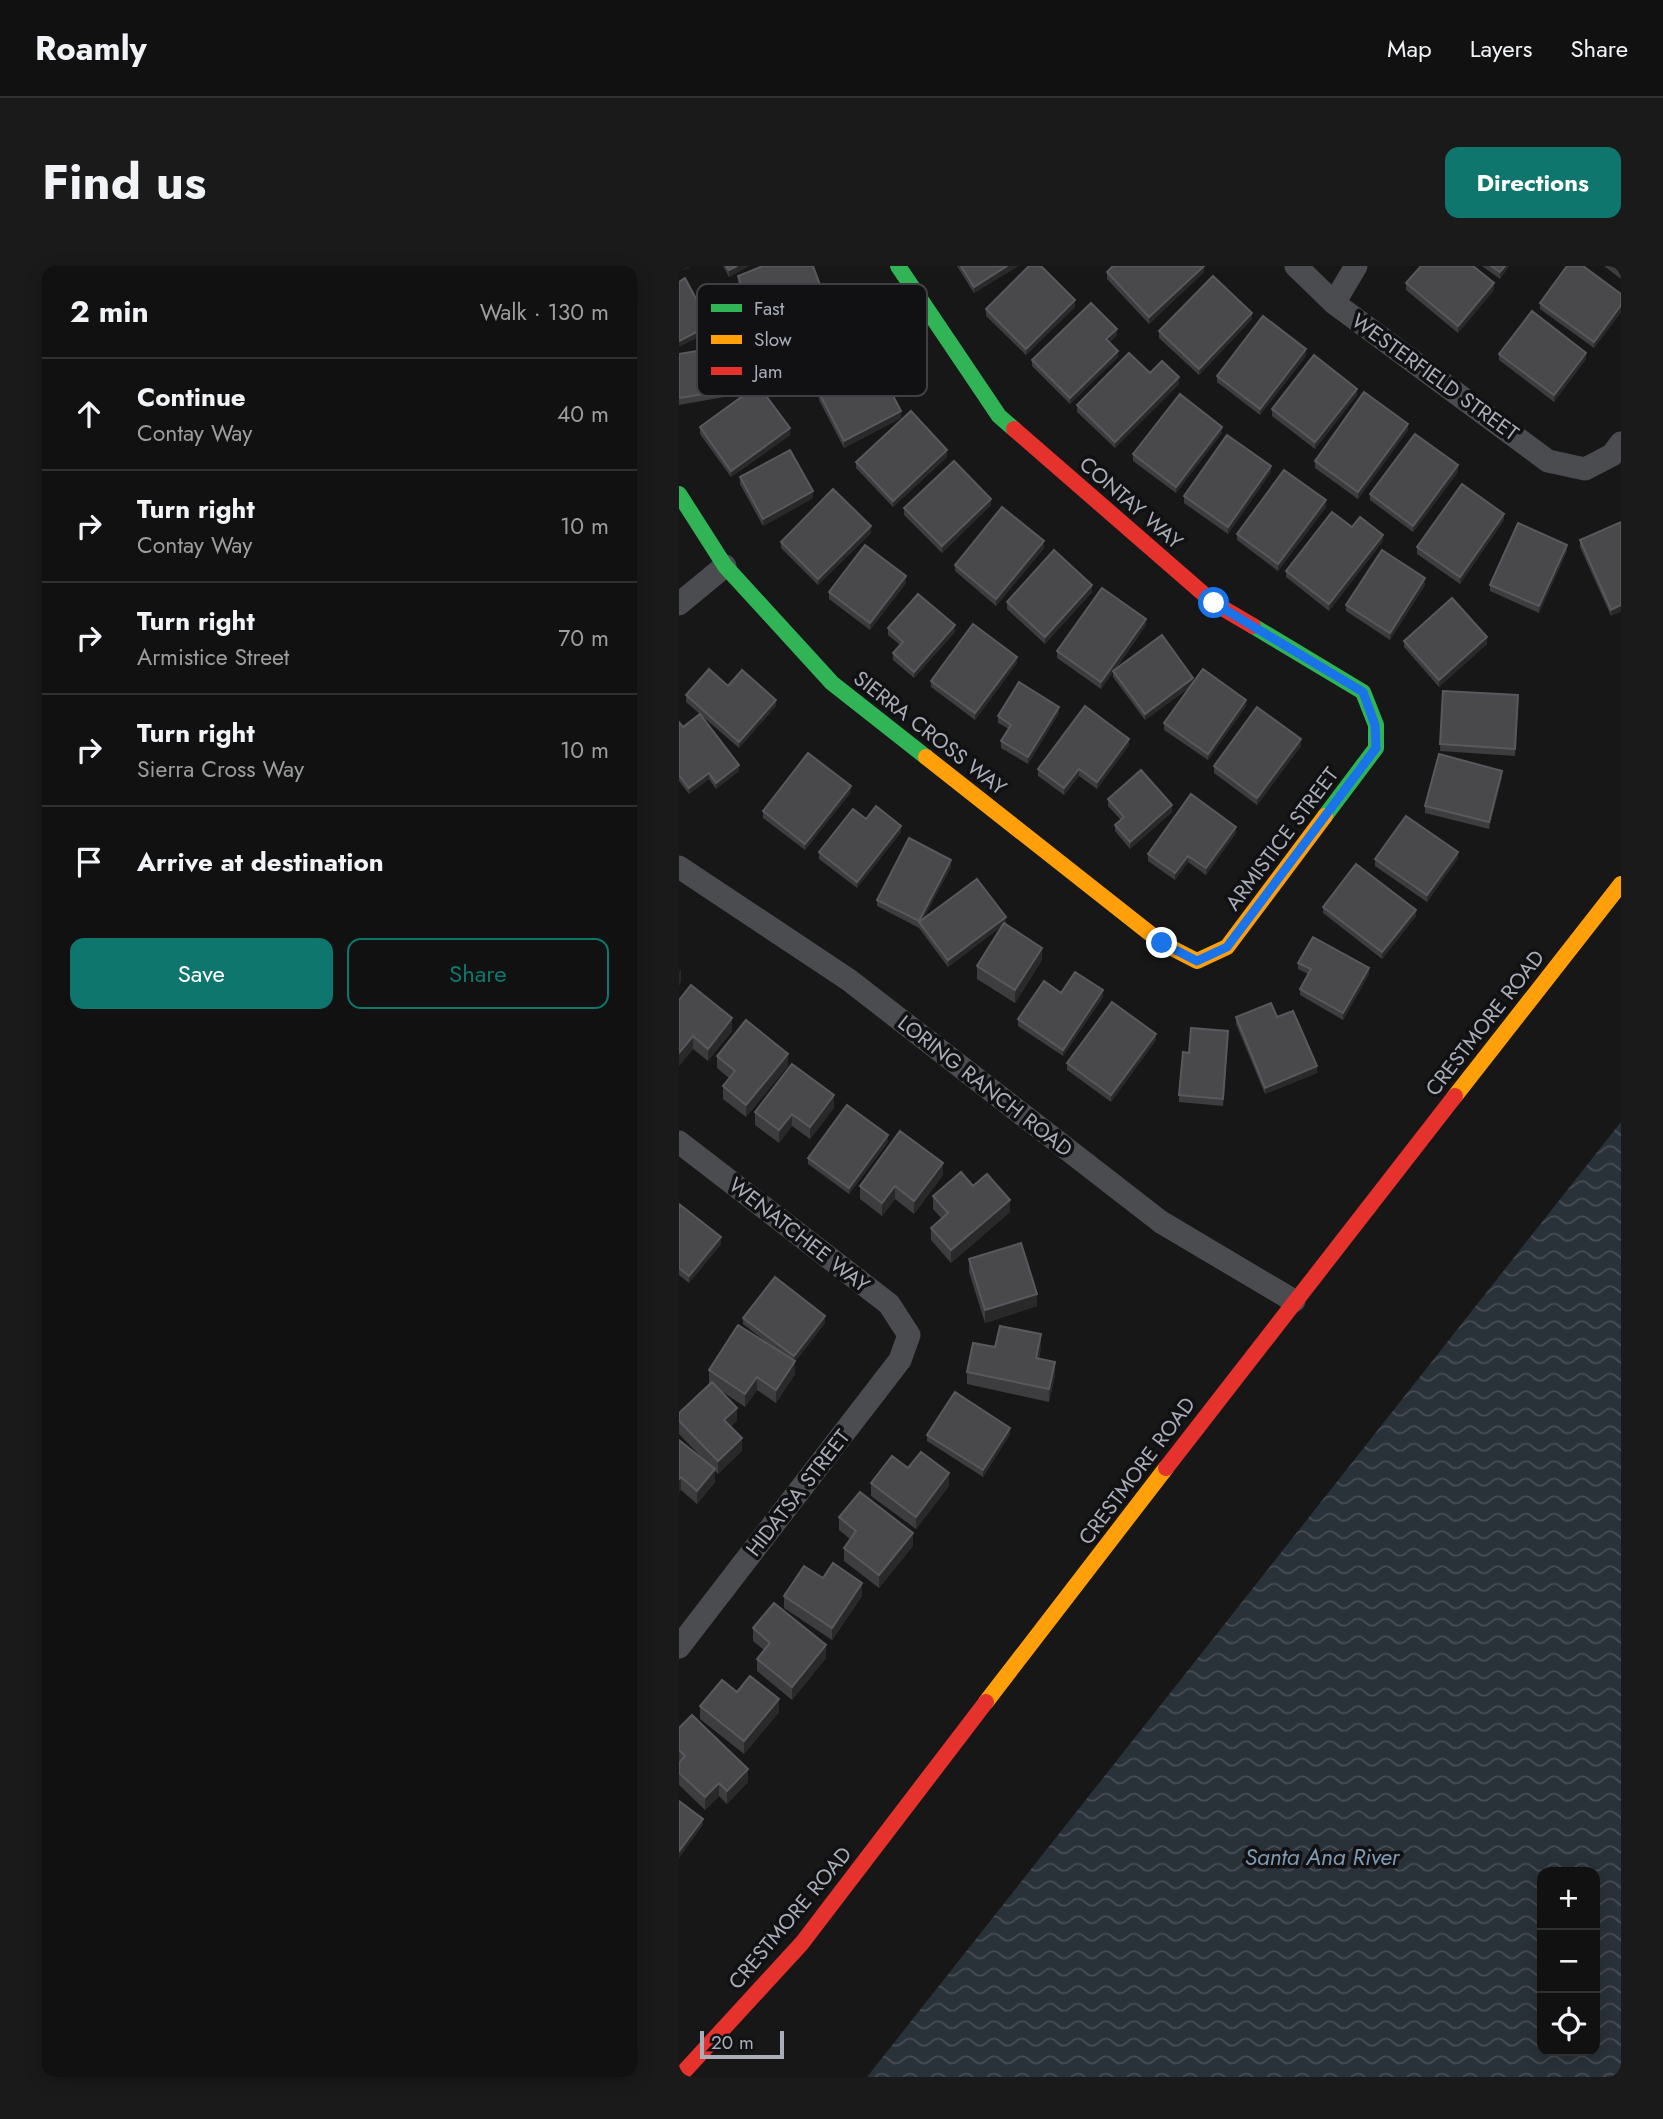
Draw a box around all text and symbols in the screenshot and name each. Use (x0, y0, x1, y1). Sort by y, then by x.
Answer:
text: Roamly (35, 25, 147, 72)
text: Map (1387, 31, 1432, 66)
text: Layers (1470, 31, 1532, 66)
text: Share (1570, 31, 1628, 66)
text: Find us (42, 147, 206, 217)
button: Directions (1445, 147, 1621, 218)
legend (697, 284, 927, 396)
text: 2 min (70, 290, 149, 333)
text: Walk · 130 m (480, 295, 609, 329)
text: Fast (754, 295, 785, 322)
street label: WESTERFIELD STREET (1345, 306, 1525, 448)
text: Slow (754, 326, 792, 353)
text: Jam (751, 358, 783, 385)
text: Continue (137, 378, 246, 416)
icon: ahead (70, 395, 108, 433)
text: 40 m (557, 397, 609, 431)
text: Contay Way (137, 416, 252, 450)
street label: CONTAY WAY (1073, 450, 1189, 557)
text: Turn right (137, 490, 255, 528)
icon: right (70, 507, 108, 545)
text: 10 m (560, 509, 609, 543)
text: Contay Way (137, 528, 252, 562)
route start (1198, 587, 1229, 618)
text: Turn right (137, 602, 255, 640)
icon: right (70, 619, 108, 657)
text: 70 m (558, 621, 609, 655)
text: Armistice Street (137, 640, 289, 674)
street label: SIERRA CROSS WAY (847, 664, 1013, 802)
text: Turn right (137, 714, 255, 752)
icon: right (70, 731, 108, 769)
text: 10 m (560, 733, 609, 767)
text: Sierra Cross Way (137, 752, 304, 786)
street label: ARMISTICE STREET (1218, 761, 1346, 917)
icon: arrive (70, 843, 108, 881)
text: Arrive at destination (137, 843, 384, 881)
route end (1146, 927, 1177, 958)
button: Save (70, 938, 333, 1009)
button: Share (347, 938, 609, 1009)
street label: CRESTMORE ROAD (1418, 944, 1552, 1102)
street label: LORING RANCH ROAD (891, 1008, 1079, 1164)
street label: WENATCHEE WAY (722, 1170, 876, 1300)
street label: CRESTMORE ROAD (1071, 1391, 1203, 1551)
street label: HIDATSA STREET (739, 1423, 857, 1563)
street label: CRESTMORE ROAD (721, 1840, 859, 1996)
water label: Santa Ana River (1245, 1840, 1401, 1874)
map controls (1537, 1867, 1600, 2056)
button: + (1537, 1867, 1600, 1930)
button: − (1537, 1930, 1600, 1993)
button: locate (1537, 1993, 1600, 2056)
scale bar (700, 2028, 784, 2060)
text: 20 m (711, 2029, 754, 2056)

